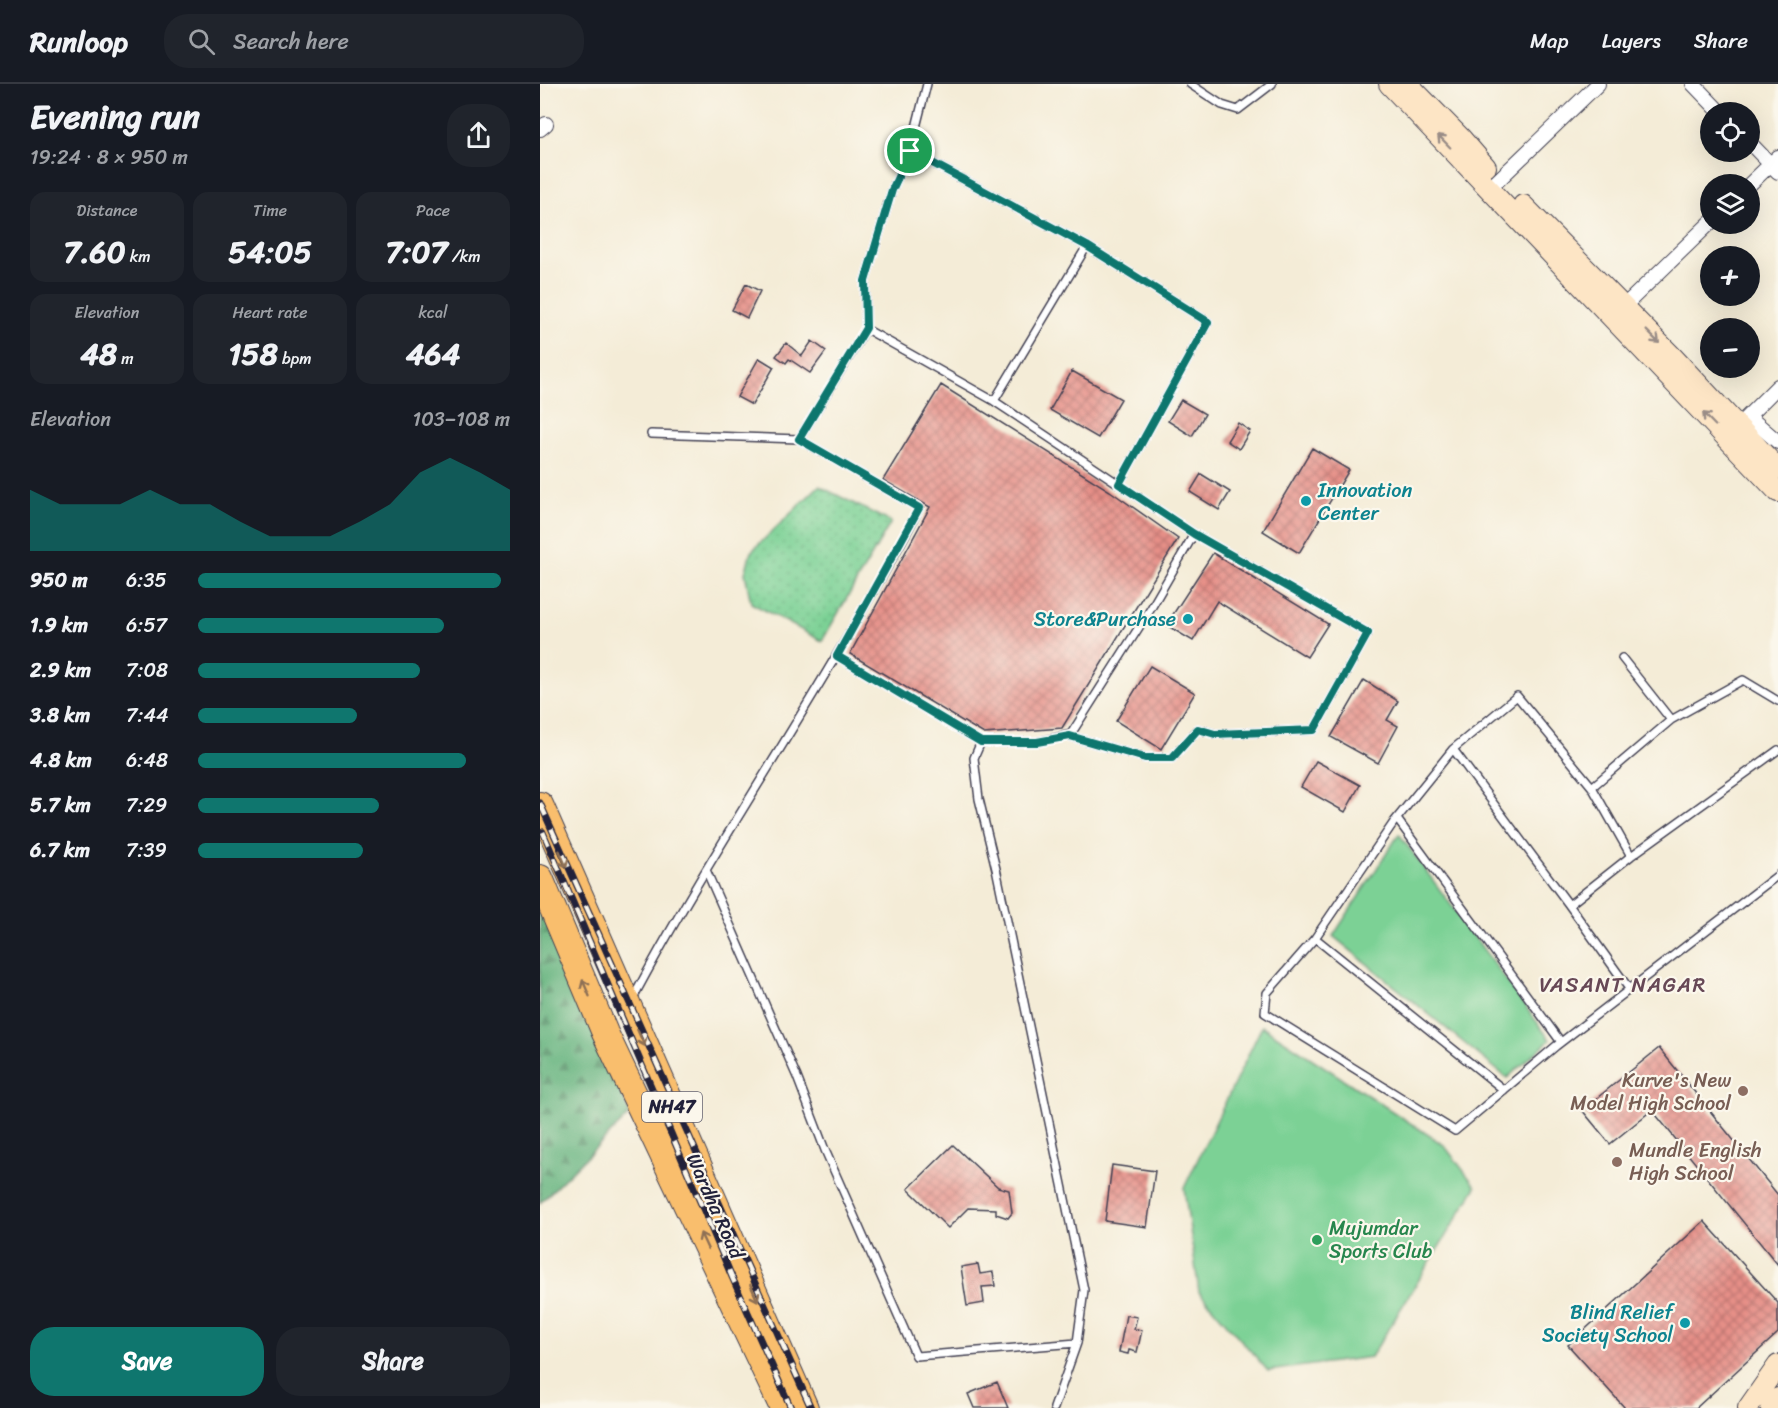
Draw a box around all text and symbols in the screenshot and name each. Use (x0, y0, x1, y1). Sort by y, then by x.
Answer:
search box (164, 14, 584, 68)
text: Runloop (30, 17, 128, 66)
text: Search here (233, 22, 349, 61)
text: Map (1530, 22, 1569, 60)
text: Layers (1602, 22, 1661, 60)
text: Share (1694, 22, 1748, 60)
icon: search (185, 25, 218, 58)
text: Evening run (30, 88, 200, 146)
map controls (1700, 102, 1760, 378)
button: locate (1700, 102, 1760, 162)
button: share (447, 104, 510, 167)
pin (884, 125, 935, 176)
icon: arrive (893, 134, 926, 167)
one-way arrow (1437, 134, 1451, 149)
text: 19:24 · 8 × 950 m (30, 140, 188, 175)
button: layers (1700, 174, 1760, 234)
text: Distance (77, 196, 137, 225)
text: Time (253, 196, 287, 225)
text: Pace (416, 196, 450, 225)
text: 7.60 (63, 225, 126, 279)
text: 54:05 (228, 225, 312, 279)
text: 7:07 (385, 225, 448, 279)
text: km (126, 242, 151, 271)
text: /km (448, 242, 481, 271)
button: + (1700, 246, 1760, 306)
text: Elevation (75, 298, 139, 327)
text: Heart rate (232, 298, 308, 327)
text: kcal (418, 298, 448, 327)
button: − (1700, 318, 1760, 378)
text: 48 (80, 327, 117, 381)
text: 158 (229, 327, 278, 381)
text: 464 (406, 327, 460, 381)
one-way arrow (1645, 330, 1660, 344)
text: m (117, 344, 134, 373)
text: bpm (278, 344, 311, 373)
text: Elevation (30, 402, 111, 437)
text: 103–108 m (413, 402, 510, 437)
one-way arrow (1702, 411, 1716, 426)
place label: Innovation Center (1317, 473, 1412, 531)
marker: Innovation Center (1299, 494, 1313, 508)
text: 950 m (30, 563, 88, 598)
text: 6:35 (126, 563, 167, 598)
place label: Store&Purchase (1034, 602, 1176, 637)
text: 1.9 km (30, 608, 88, 643)
text: 6:57 (126, 608, 167, 643)
marker: Store&Purchase (1181, 612, 1195, 626)
text: 2.9 km (30, 653, 91, 688)
text: 7:08 (126, 653, 168, 688)
text: 3.8 km (30, 698, 90, 733)
text: 7:44 (126, 698, 168, 733)
text: 4.8 km (30, 743, 92, 778)
text: 6:48 (126, 743, 168, 778)
text: 5.7 km (30, 788, 91, 823)
text: 7:29 (126, 788, 167, 823)
text: 6.7 km (30, 833, 90, 868)
text: 7:39 (126, 833, 167, 868)
one-way arrow (558, 849, 569, 868)
district label: VASANT NAGAR (1539, 966, 1707, 1004)
one-way arrow (580, 979, 591, 997)
one-way arrow (636, 1028, 647, 1047)
place label: Kurve's New Model High School (1570, 1063, 1732, 1121)
marker: Kurve's New Model High School (1736, 1084, 1750, 1098)
road number: NH47 (642, 1092, 702, 1122)
place label: Mundle English High School (1629, 1133, 1761, 1191)
street label: Wardha Road (676, 1147, 754, 1266)
marker: Mundle English High School (1610, 1155, 1624, 1169)
place label: Mujumdar Sports Club (1329, 1211, 1433, 1269)
one-way arrow (697, 1233, 709, 1251)
marker: Mujumdar Sports Club (1310, 1233, 1324, 1247)
one-way arrow (749, 1283, 760, 1302)
place label: Blind Relief Society School (1542, 1295, 1675, 1353)
marker: Blind Relief Society School (1678, 1316, 1692, 1330)
button: Save (30, 1327, 264, 1396)
button: Share (276, 1327, 510, 1396)

